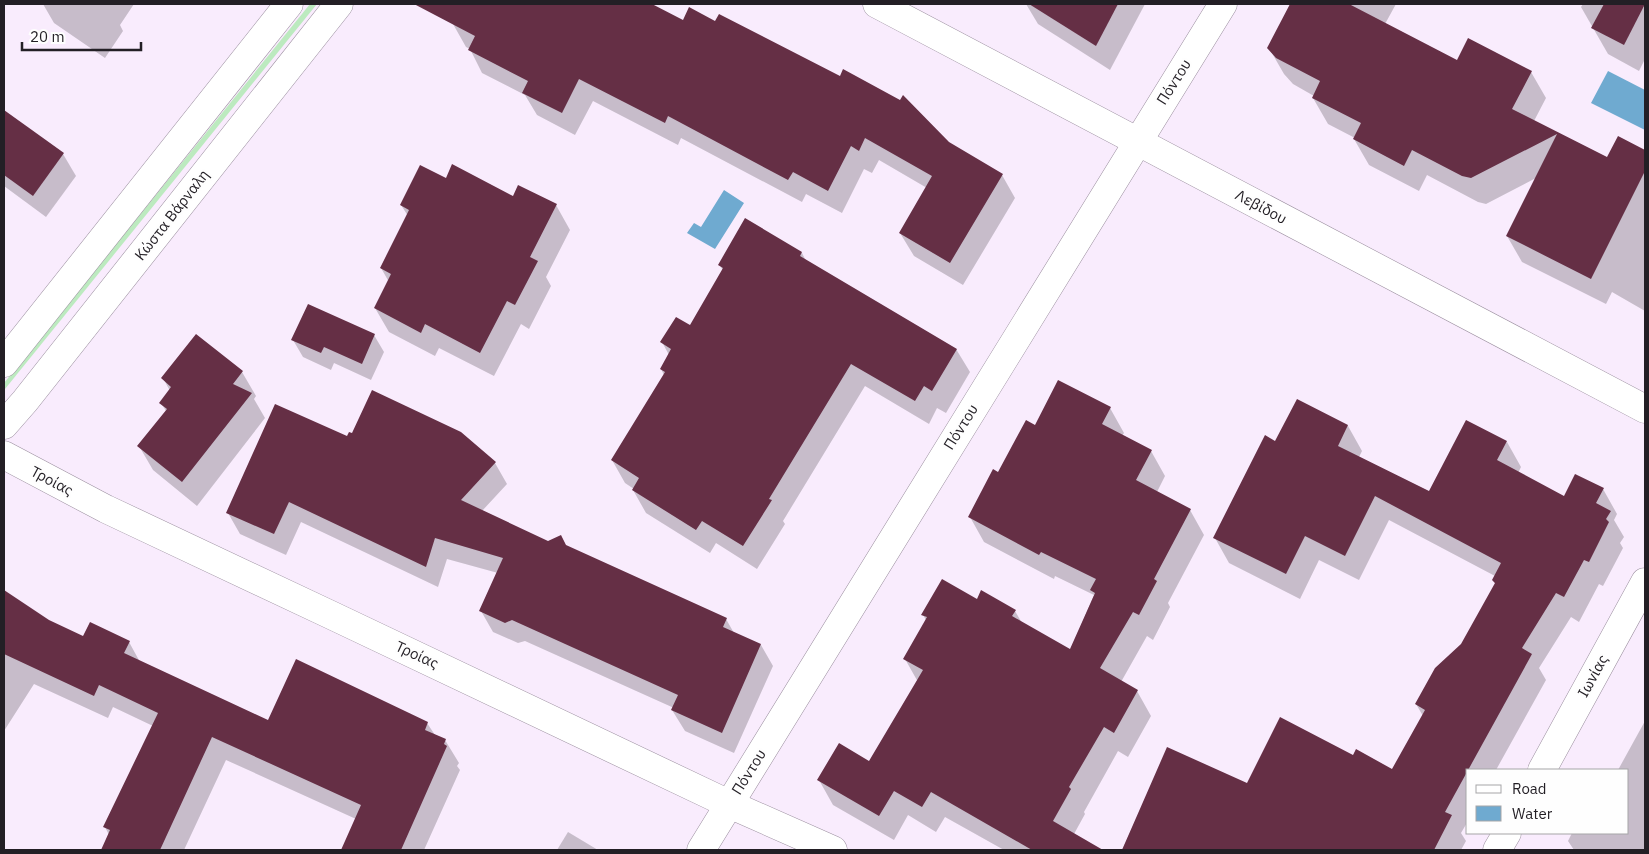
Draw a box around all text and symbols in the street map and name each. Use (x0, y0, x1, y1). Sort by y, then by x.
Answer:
scale bar (22, 20, 141, 52)
text: 20 m (30, 27, 65, 46)
street label: Πόντου (1152, 55, 1195, 108)
street label: Κώστα Βάρναλη (130, 165, 213, 264)
street label: Λεβίδου (1232, 185, 1290, 228)
street label: Πόντου (939, 400, 982, 453)
street label: Τροίας (28, 462, 77, 500)
street label: Τροίας (393, 636, 442, 673)
street label: Ιωνίας (1573, 651, 1612, 700)
street label: Πόντου (727, 745, 770, 798)
legend (1466, 769, 1629, 834)
text: Road (1512, 779, 1547, 798)
text: Water (1512, 804, 1553, 823)

